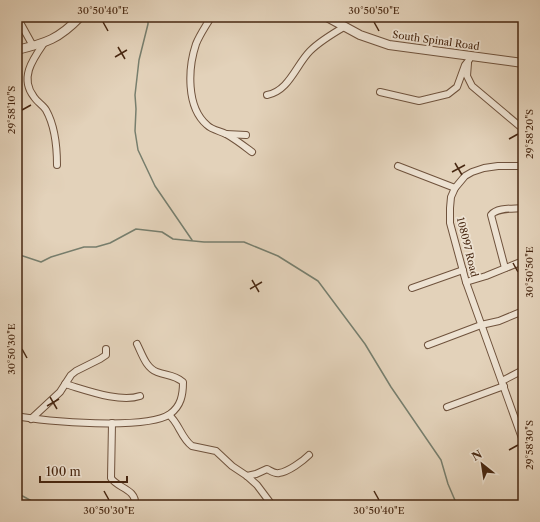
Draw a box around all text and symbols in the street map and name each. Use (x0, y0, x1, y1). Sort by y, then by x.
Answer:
text: 30°50'40"E (77, 4, 129, 17)
text: 30°50'50"E (348, 4, 400, 17)
street label: South Spinal Road (392, 28, 480, 53)
text: 29°58'10"S (5, 86, 18, 134)
text: 29°58'20"S (523, 109, 536, 159)
street label: 108097 Road (454, 216, 481, 278)
text: 30°50'50"E (523, 246, 536, 298)
text: 30°50'30"E (5, 323, 18, 375)
text: 29°58'30"S (523, 420, 536, 470)
north arrow (462, 444, 502, 484)
text: N (469, 447, 485, 464)
scale bar (40, 458, 127, 484)
text: 100 m (46, 464, 81, 479)
text: 30°50'30"E (83, 504, 135, 517)
text: 30°50'40"E (353, 504, 405, 517)

